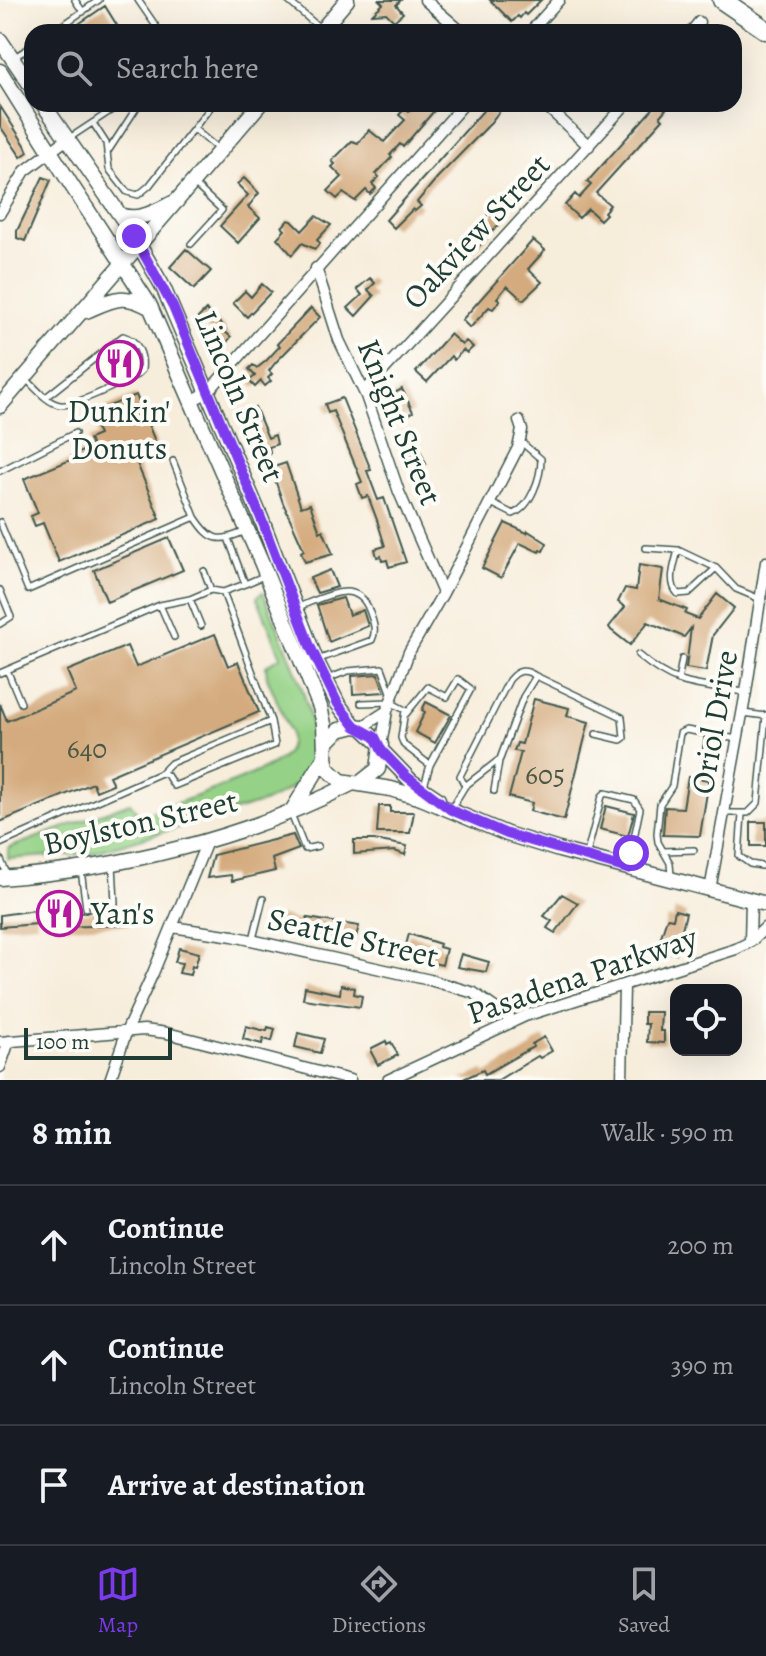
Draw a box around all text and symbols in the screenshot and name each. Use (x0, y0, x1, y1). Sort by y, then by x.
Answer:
search box (24, 24, 742, 112)
icon: search (52, 46, 96, 90)
text: Search here (116, 48, 259, 88)
street label: Oakview Street (392, 144, 560, 318)
route end (116, 218, 152, 254)
street label: Lincoln Street (184, 304, 296, 488)
street label: Knight Street (347, 332, 453, 512)
restaurant icon: Dunkin' Donuts (95, 340, 143, 388)
place label: Dunkin' Donuts (68, 389, 170, 470)
street label: Oriol Drive (680, 647, 748, 797)
house number: 640 (67, 730, 107, 768)
house number: 605 (525, 756, 565, 794)
street label: Boylston Street (38, 778, 242, 866)
route start (613, 835, 649, 871)
restaurant icon: Yan's (36, 889, 84, 937)
place label: Yan's (90, 891, 155, 935)
street label: Seattle Street (263, 896, 443, 978)
street label: Pasadena Parkway (461, 915, 704, 1035)
map controls (670, 984, 742, 1056)
button: locate (670, 984, 742, 1056)
scale bar (24, 1024, 172, 1060)
text: 100 m (36, 1027, 90, 1057)
text: 8 min (32, 1109, 112, 1156)
text: Walk · 590 m (601, 1115, 734, 1150)
text: Continue (108, 1208, 224, 1248)
icon: ahead (32, 1223, 76, 1267)
text: 200 m (667, 1228, 734, 1263)
text: Lincoln Street (108, 1248, 256, 1283)
text: Continue (108, 1328, 224, 1368)
icon: ahead (32, 1343, 76, 1387)
text: 390 m (671, 1348, 734, 1383)
text: Lincoln Street (108, 1368, 256, 1403)
icon: arrive (32, 1463, 76, 1507)
text: Arrive at destination (108, 1465, 365, 1505)
tab: Map (96, 1562, 140, 1640)
tab: Directions (332, 1562, 426, 1640)
tab: Saved (618, 1562, 670, 1640)

